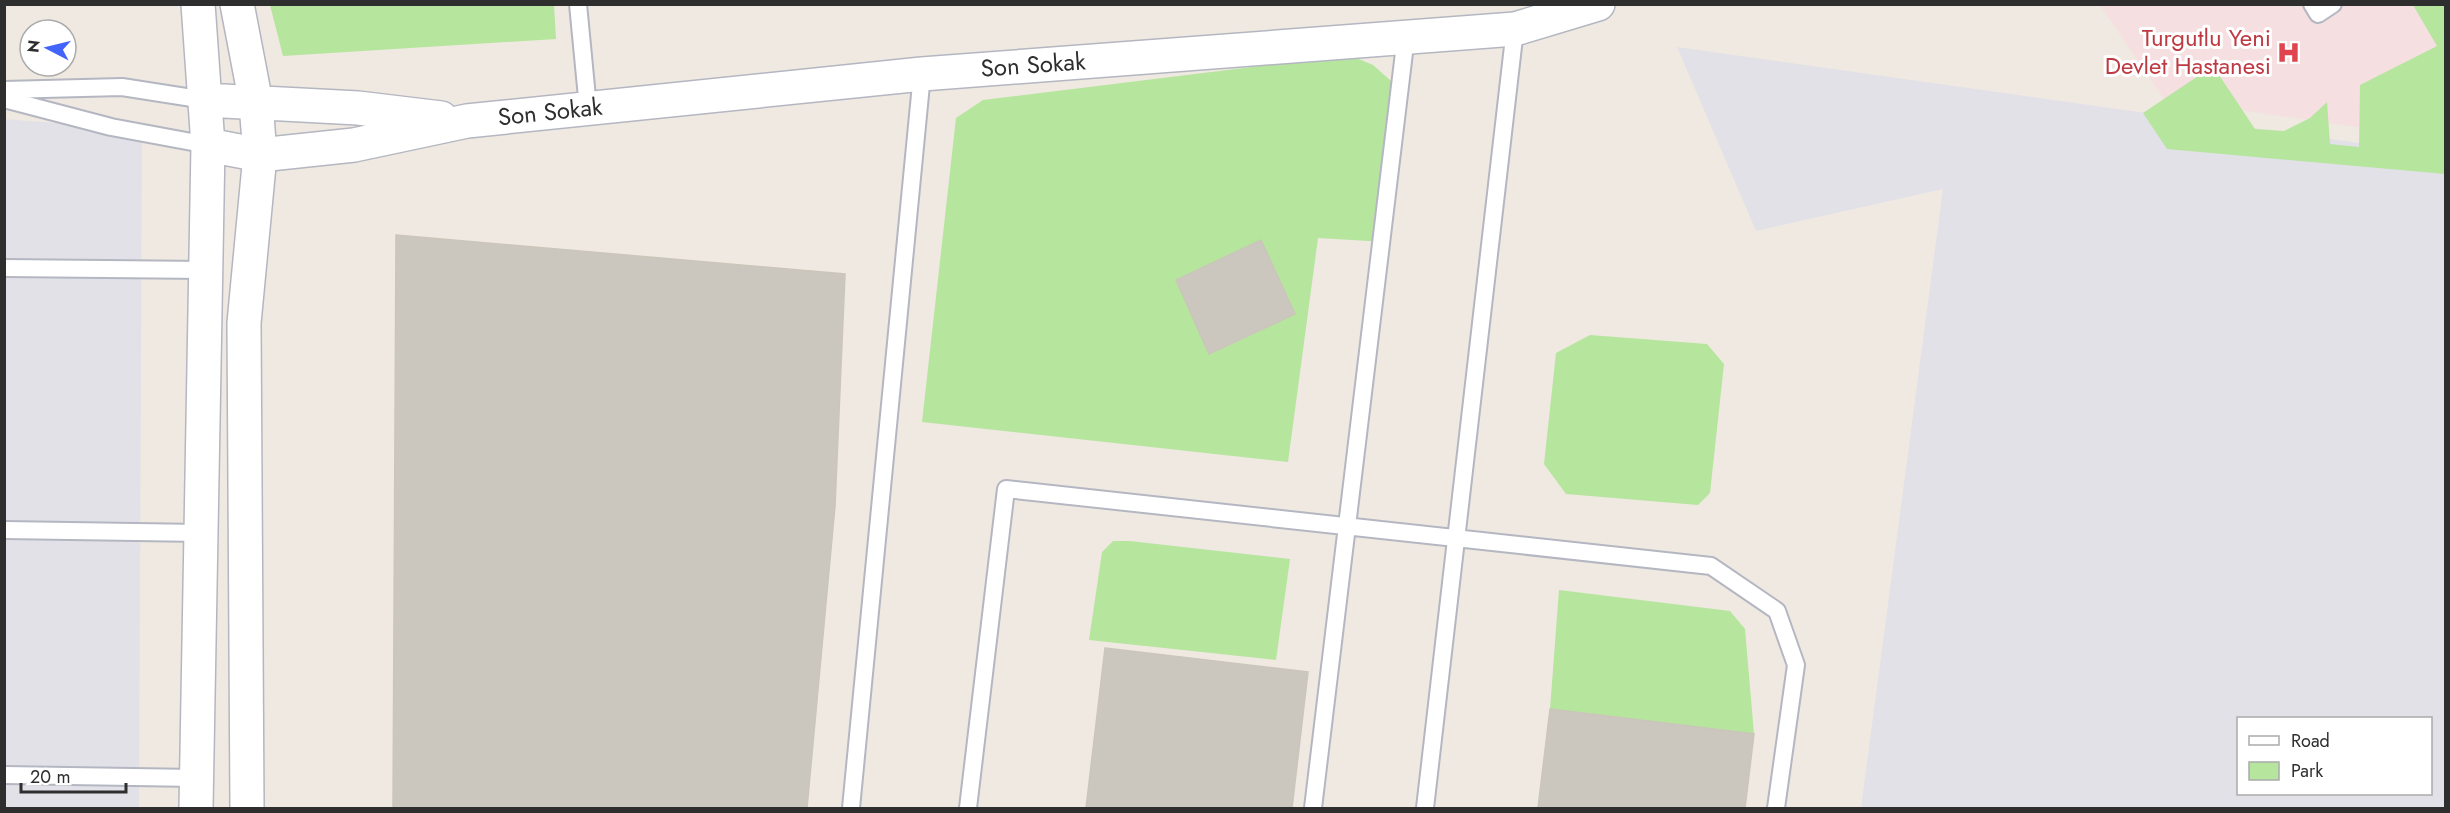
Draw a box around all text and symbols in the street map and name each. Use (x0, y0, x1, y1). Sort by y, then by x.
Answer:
north arrow (18, 18, 78, 78)
place label: Turgutlu Yeni Devlet Hastanesi (2105, 20, 2271, 83)
text: N (21, 39, 46, 54)
hospital icon: Turgutlu Yeni Devlet Hastanesi (2276, 39, 2302, 65)
street label: Son Sokak (979, 43, 1087, 86)
street label: Son Sokak (496, 89, 604, 134)
legend (2237, 717, 2432, 795)
text: Road (2291, 728, 2330, 754)
scale bar (21, 756, 126, 794)
text: Park (2291, 758, 2323, 784)
text: 20 m (30, 764, 70, 790)

